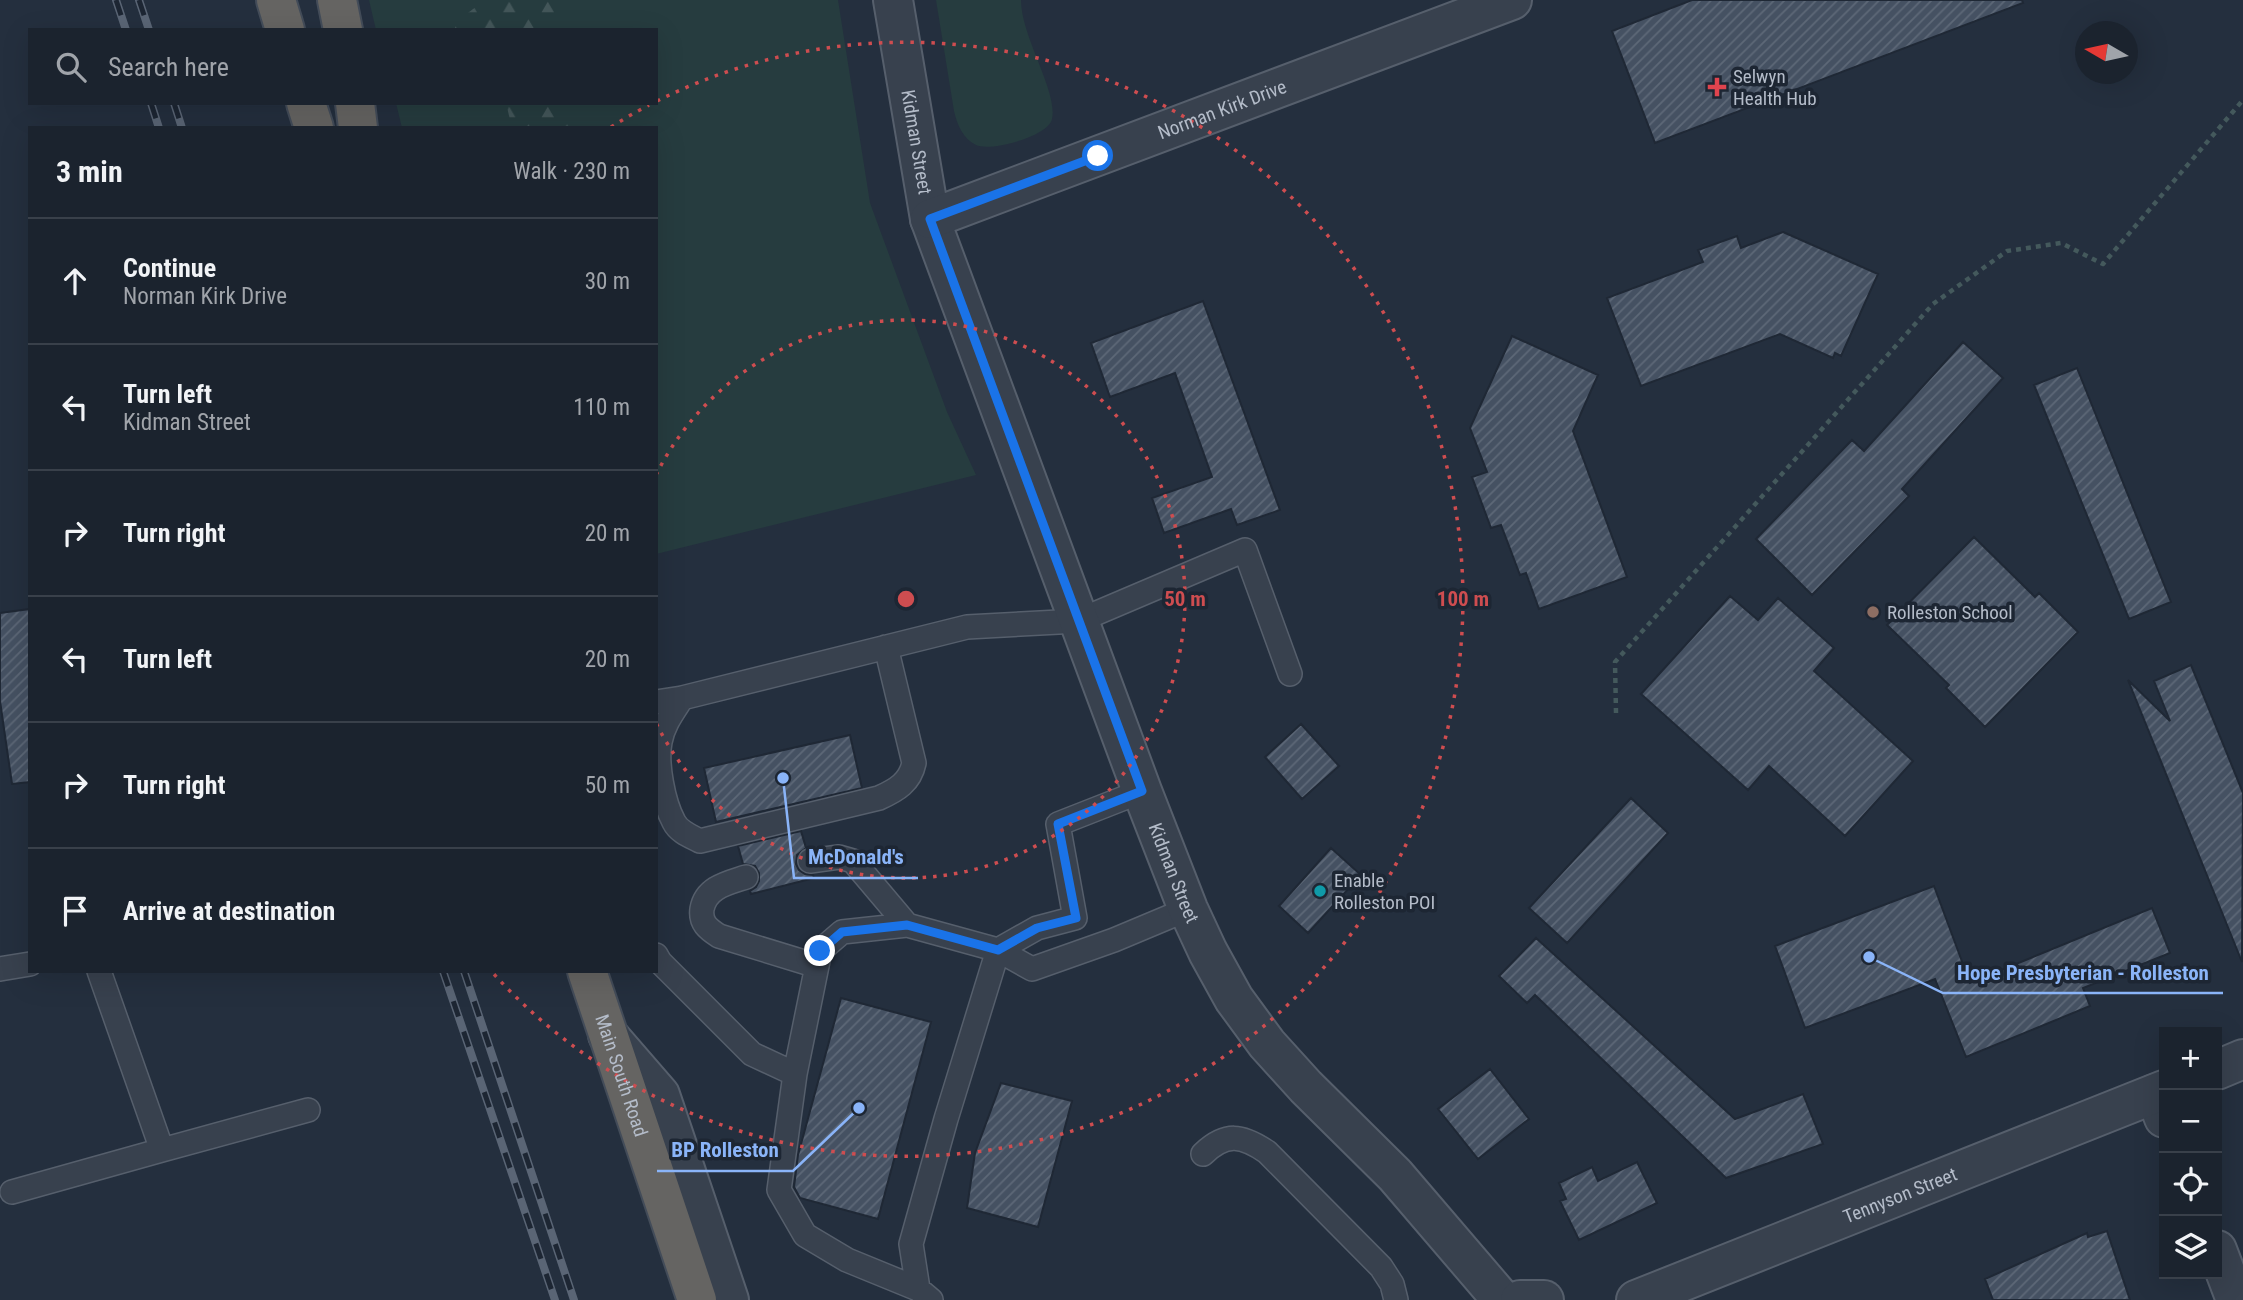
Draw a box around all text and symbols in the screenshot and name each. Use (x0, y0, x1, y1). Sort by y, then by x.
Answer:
north arrow (2075, 21, 2138, 84)
search box (28, 28, 658, 105)
icon: search (52, 48, 90, 86)
text: Search here (108, 52, 229, 82)
place label: Selwyn Health Hub (1733, 65, 1817, 110)
street label: Norman Kirk Drive (1155, 75, 1290, 144)
marker: Selwyn Health Hub (1707, 77, 1727, 97)
street label: Kidman Street (896, 88, 937, 196)
route start (1082, 140, 1113, 171)
text: 3 min (56, 154, 123, 189)
text: Walk · 230 m (513, 158, 630, 185)
text: Continue (123, 253, 216, 283)
icon: ahead (56, 262, 94, 300)
text: 30 m (585, 268, 630, 295)
text: Norman Kirk Drive (123, 283, 287, 310)
text: Turn left (123, 379, 212, 409)
icon: left (56, 388, 94, 426)
text: 110 m (573, 394, 630, 421)
text: Kidman Street (123, 409, 251, 436)
icon: right (56, 514, 94, 552)
text: Turn right (123, 518, 225, 548)
text: 20 m (585, 520, 630, 547)
centre of rings (894, 587, 918, 611)
text: 50 m (1164, 587, 1206, 611)
text: 100 m (1437, 587, 1489, 611)
place label: Rolleston School (1887, 601, 2013, 624)
marker: Rolleston School (1865, 604, 1881, 620)
icon: left (56, 640, 94, 678)
text: Turn left (123, 644, 212, 674)
text: 20 m (585, 646, 630, 673)
icon: right (56, 766, 94, 804)
text: Turn right (123, 770, 225, 800)
text: 50 m (585, 772, 630, 799)
street label: Kidman Street (1144, 820, 1204, 927)
callout: McDonald's (794, 836, 918, 878)
text: McDonald's (808, 845, 904, 869)
place label: Enable Rolleston POI (1334, 869, 1435, 914)
marker: Enable Rolleston POI (1312, 883, 1328, 899)
icon: arrive (56, 892, 94, 930)
text: Arrive at destination (123, 896, 335, 926)
route end (804, 935, 835, 966)
callout: Hope Presbyterian - Rolleston (1943, 951, 2223, 993)
text: Hope Presbyterian - Rolleston (1957, 961, 2209, 985)
street label: Main South Road (590, 1011, 653, 1140)
map controls (2159, 1027, 2222, 1279)
button: + (2159, 1027, 2222, 1090)
button: − (2159, 1090, 2222, 1153)
callout: BP Rolleston (657, 1129, 793, 1171)
text: BP Rolleston (671, 1138, 779, 1162)
button: locate (2159, 1153, 2222, 1216)
street label: Tennyson Street (1840, 1163, 1960, 1228)
button: layers (2159, 1216, 2222, 1279)

